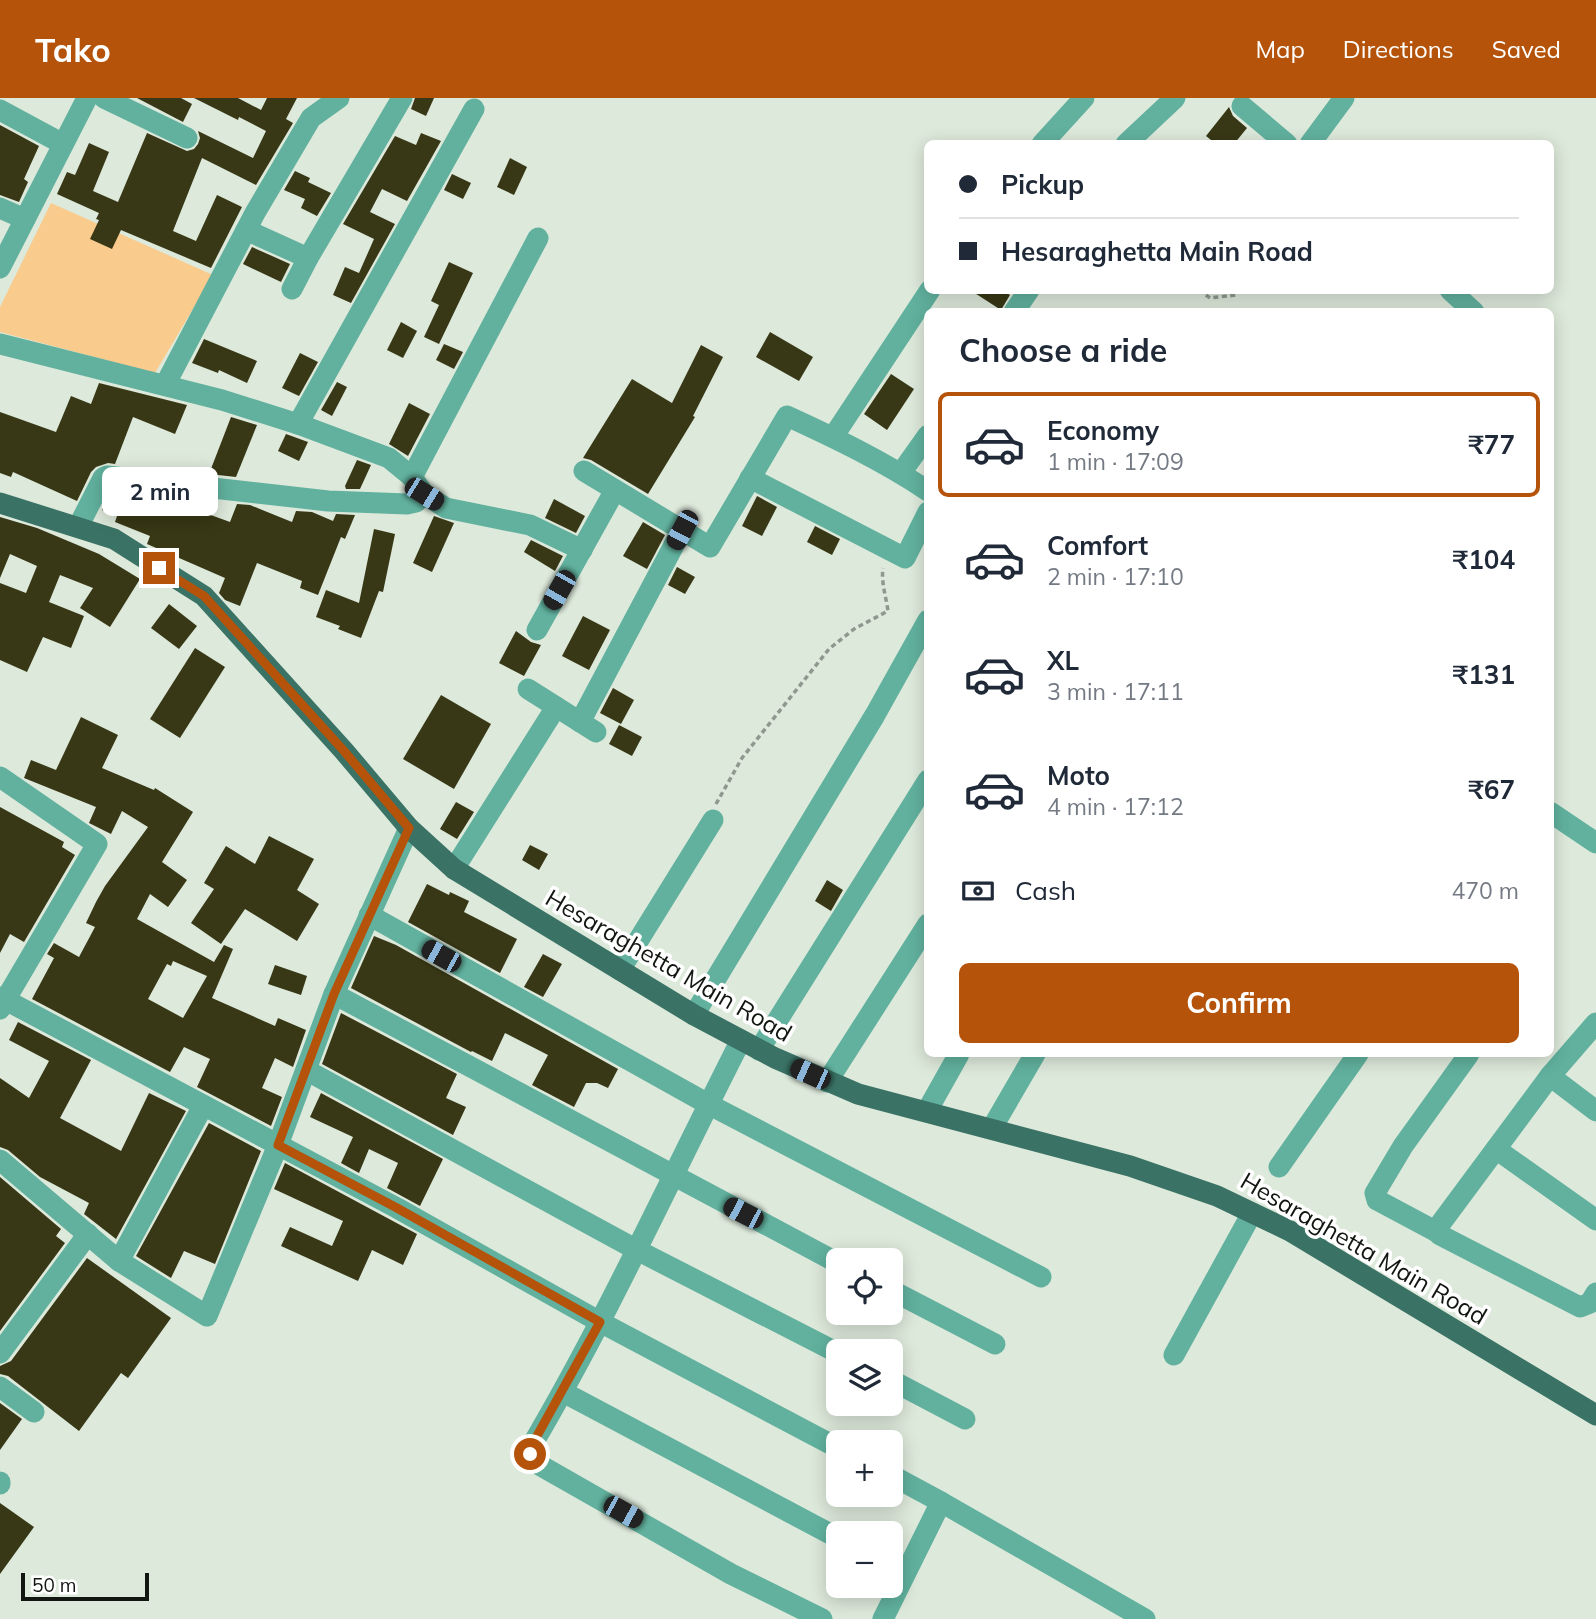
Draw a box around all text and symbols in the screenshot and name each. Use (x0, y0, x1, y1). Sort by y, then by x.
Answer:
text: Tako (35, 29, 111, 70)
text: Map (1255, 34, 1305, 64)
text: Directions (1343, 34, 1454, 64)
text: Saved (1492, 34, 1561, 64)
text: Pickup (1001, 168, 1084, 201)
text: Hesaraghetta Main Road (1001, 235, 1313, 268)
text: Choose a ride (959, 330, 1167, 370)
icon: car (963, 413, 1026, 476)
text: Economy (1047, 414, 1159, 447)
text: ₹77 (1468, 428, 1515, 461)
text: 1 min · 17:09 (1047, 447, 1184, 476)
callout: 2 min (101, 466, 217, 516)
car (401, 474, 448, 514)
text: 2 min (130, 477, 190, 506)
car (663, 507, 702, 553)
icon: car (963, 528, 1026, 591)
text: Comfort (1047, 529, 1148, 562)
text: ₹104 (1453, 543, 1515, 576)
route end (143, 552, 175, 584)
text: 2 min · 17:10 (1047, 562, 1184, 591)
car (540, 567, 579, 613)
icon: car (963, 643, 1026, 706)
text: XL (1047, 644, 1079, 677)
text: ₹131 (1453, 658, 1515, 691)
text: 3 min · 17:11 (1047, 677, 1184, 706)
icon: car (963, 758, 1026, 821)
text: Moto (1047, 759, 1110, 792)
text: ₹67 (1468, 773, 1515, 806)
text: 4 min · 17:12 (1047, 792, 1184, 821)
icon: cash (959, 872, 997, 910)
text: Cash (1015, 874, 1076, 907)
text: 470 m (1451, 876, 1519, 905)
street label: Hesaraghetta Main Road (541, 882, 797, 1048)
car (418, 937, 465, 975)
button: Confirm (959, 963, 1519, 1043)
car (787, 1056, 834, 1092)
street label: Hesaraghetta Main Road (1236, 1165, 1492, 1331)
car (720, 1194, 767, 1232)
map controls (826, 1248, 903, 1598)
button: locate (826, 1248, 903, 1325)
button: layers (826, 1339, 903, 1416)
button: + (826, 1430, 903, 1507)
route start (514, 1438, 546, 1470)
car (600, 1493, 647, 1531)
button: − (826, 1521, 903, 1598)
scale bar (21, 1570, 149, 1602)
text: 50 m (32, 1573, 76, 1597)

